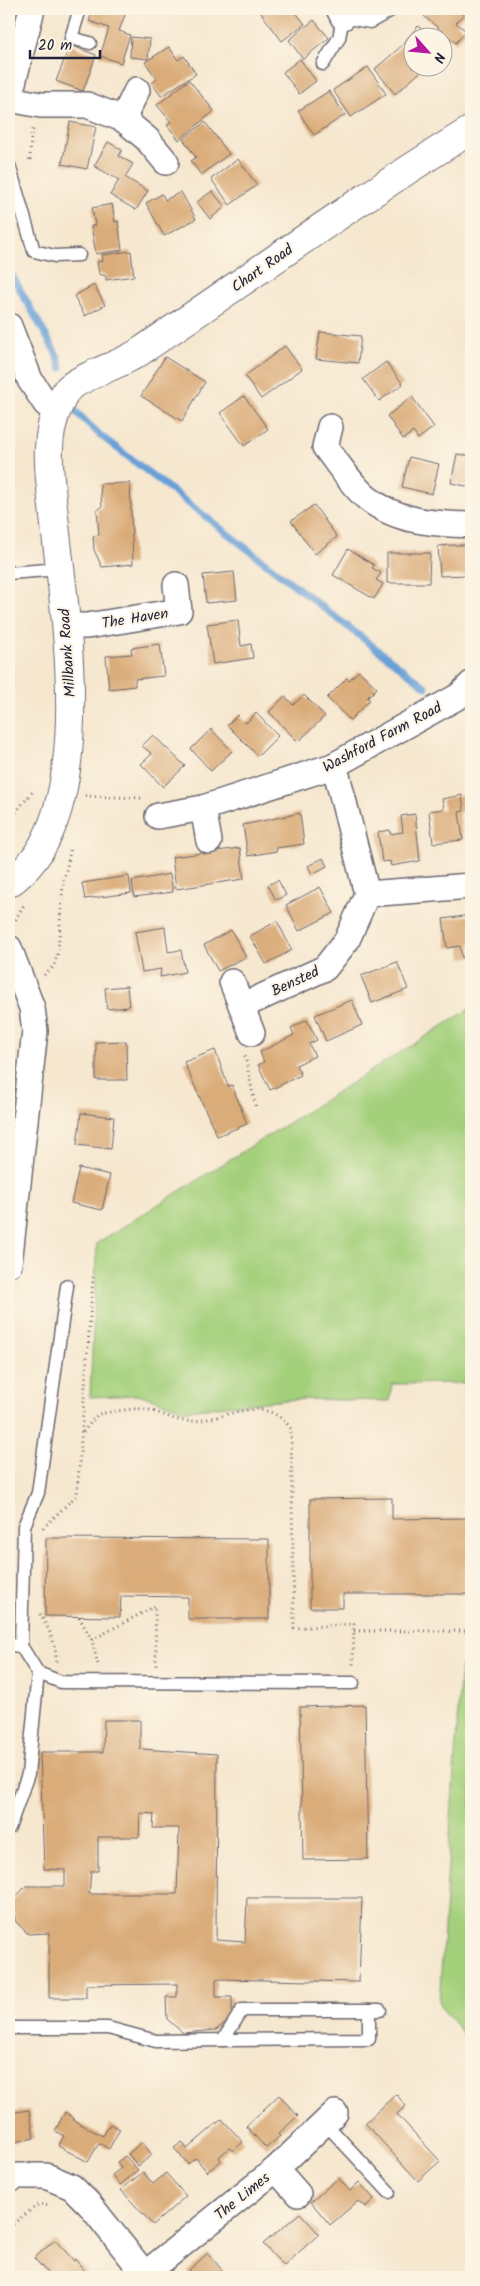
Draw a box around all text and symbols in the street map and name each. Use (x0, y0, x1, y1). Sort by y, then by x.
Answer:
scale bar (30, 28, 100, 60)
north arrow (402, 28, 452, 78)
text: 20 m (38, 34, 72, 58)
text: N (427, 49, 451, 67)
street label: Chart Road (227, 238, 299, 299)
street label: The Haven (100, 602, 170, 636)
street label: Millbank Road (53, 607, 83, 698)
street label: Washford Farm Road (319, 696, 447, 779)
street label: Bensted (267, 960, 324, 1004)
street label: The Limes (210, 2166, 276, 2227)

